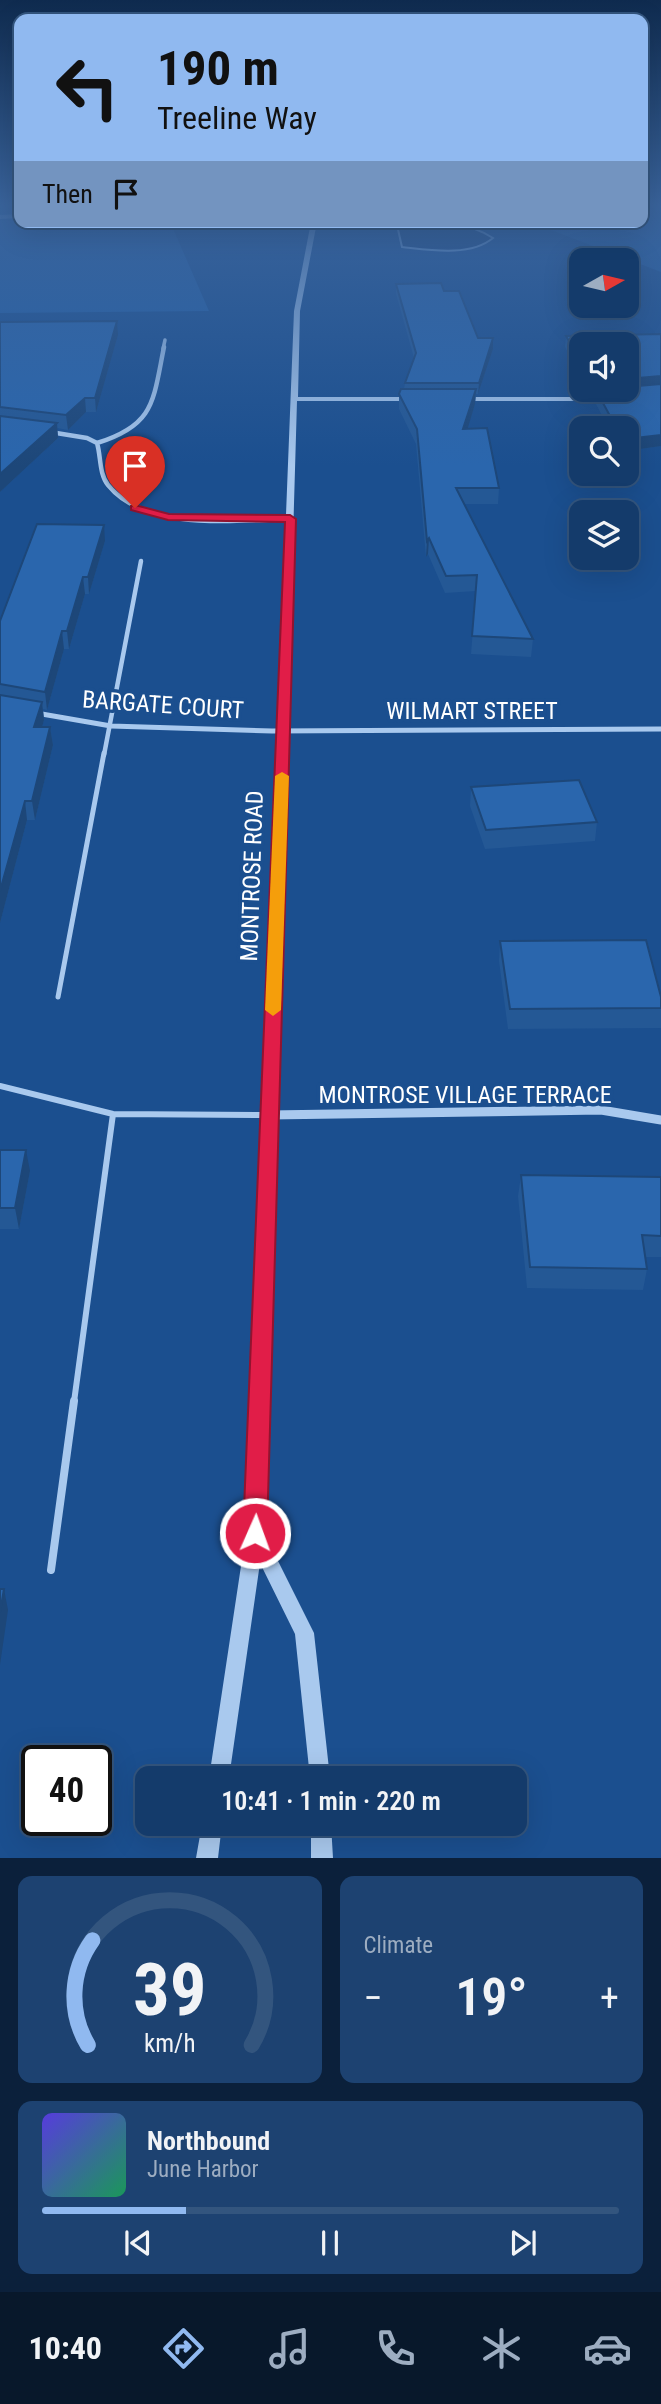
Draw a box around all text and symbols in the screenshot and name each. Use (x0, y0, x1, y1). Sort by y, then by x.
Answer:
text: 190 m (157, 40, 279, 97)
icon: left (42, 42, 133, 133)
text: Treeline Way (157, 99, 317, 137)
icon: arrive (107, 175, 145, 213)
text: Then (42, 179, 93, 209)
north arrow (569, 248, 639, 318)
map controls (569, 248, 639, 570)
button: sound (569, 332, 639, 402)
button: search (569, 416, 639, 486)
pin (105, 436, 165, 508)
icon: arrive (116, 447, 154, 485)
button: layers (569, 500, 639, 570)
street label: BARGATE COURT (81, 685, 245, 725)
street label: WILMART STREET (386, 697, 558, 725)
street label: MONTROSE ROAD (235, 790, 269, 962)
street label: MONTROSE VILLAGE TERRACE (318, 1081, 612, 1109)
position arrow (218, 1496, 292, 1570)
speed limit sign: 40 (21, 1745, 112, 1836)
text: 10:41 · 1 min · 220 m (221, 1786, 441, 1816)
text: Climate (364, 1932, 433, 1959)
text: 39 (133, 1948, 207, 2034)
text: 19° (455, 1967, 527, 2028)
text: − (364, 1976, 383, 2020)
text: + (600, 1976, 619, 2020)
text: km/h (144, 2029, 195, 2058)
text: Northbound (147, 2126, 270, 2156)
text: June Harbor (147, 2156, 259, 2183)
icon: previous (119, 2224, 157, 2262)
icon: pause (311, 2224, 349, 2262)
icon: next (504, 2224, 542, 2262)
icon: directions (159, 2324, 208, 2373)
icon: music (265, 2324, 314, 2373)
icon: phone (371, 2324, 420, 2373)
icon: climate (477, 2324, 526, 2373)
icon: car (583, 2324, 632, 2373)
text: 10:40 (29, 2329, 102, 2367)

